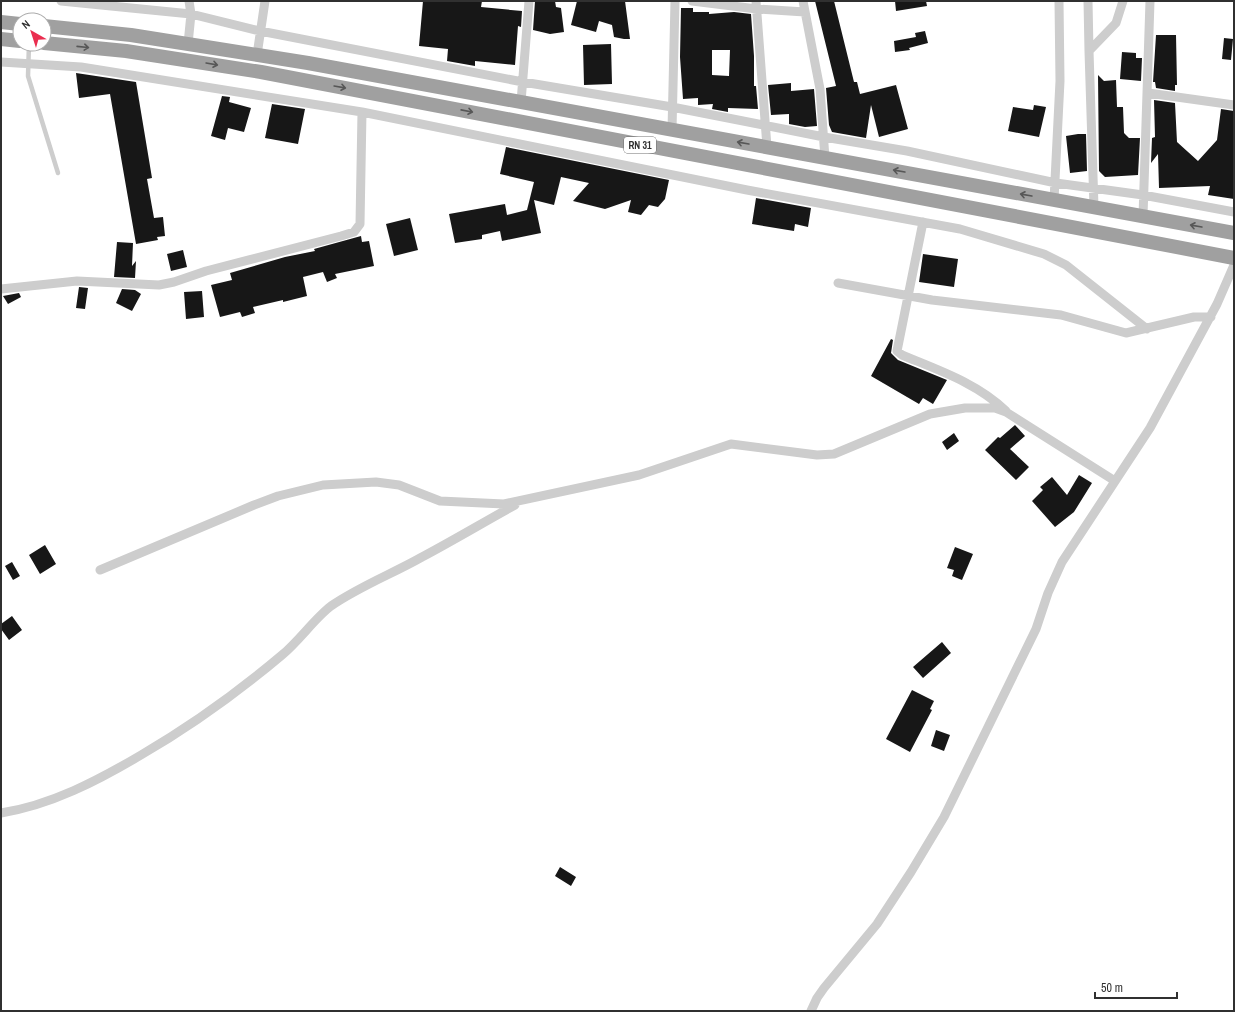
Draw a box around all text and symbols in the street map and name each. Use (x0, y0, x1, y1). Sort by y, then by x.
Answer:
north arrow (12, 12, 52, 52)
text: N (19, 17, 33, 32)
one-way arrow (76, 43, 89, 51)
one-way arrow (205, 60, 218, 68)
one-way arrow (333, 83, 346, 91)
one-way arrow (460, 108, 473, 116)
road number: RN 31 (624, 137, 656, 153)
one-way arrow (737, 139, 750, 147)
one-way arrow (893, 167, 906, 175)
one-way arrow (1020, 191, 1033, 199)
one-way arrow (1190, 222, 1203, 230)
scale bar (1095, 974, 1177, 1000)
text: 50 m (1101, 980, 1123, 996)

